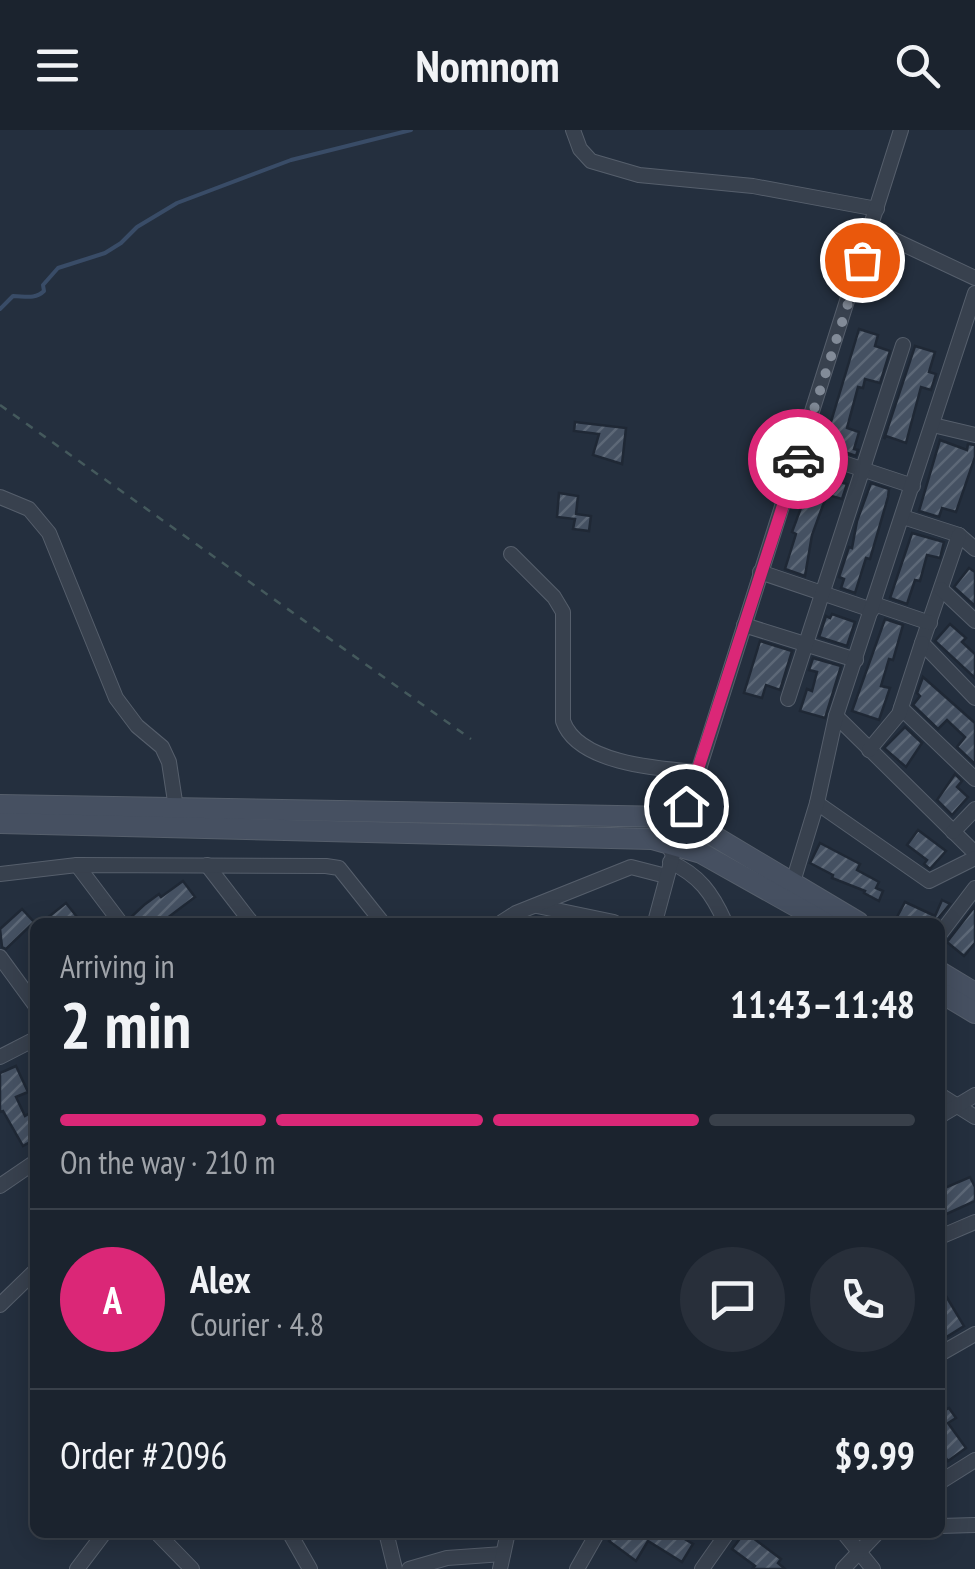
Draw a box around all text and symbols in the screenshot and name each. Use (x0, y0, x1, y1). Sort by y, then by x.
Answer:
text: Nomnom (415, 36, 560, 94)
icon: menu (30, 38, 85, 93)
icon: search (890, 38, 945, 93)
pin (820, 218, 905, 303)
icon: bag (835, 233, 890, 288)
courier (748, 409, 848, 509)
icon: car (771, 432, 826, 487)
pin (644, 764, 729, 849)
icon: home (659, 779, 714, 834)
text: Arriving in (60, 945, 175, 987)
text: 11:43–11:48 (730, 979, 915, 1028)
text: 2 min (60, 982, 191, 1066)
text: On the way · 210 m (60, 1141, 275, 1183)
button: chat (680, 1247, 785, 1352)
button: phone (810, 1247, 915, 1352)
text: Alex (190, 1254, 251, 1303)
text: A (103, 1275, 122, 1324)
text: Courier · 4.8 (190, 1303, 324, 1345)
text: Order #2096 (60, 1430, 227, 1479)
text: $9.99 (834, 1430, 915, 1479)

